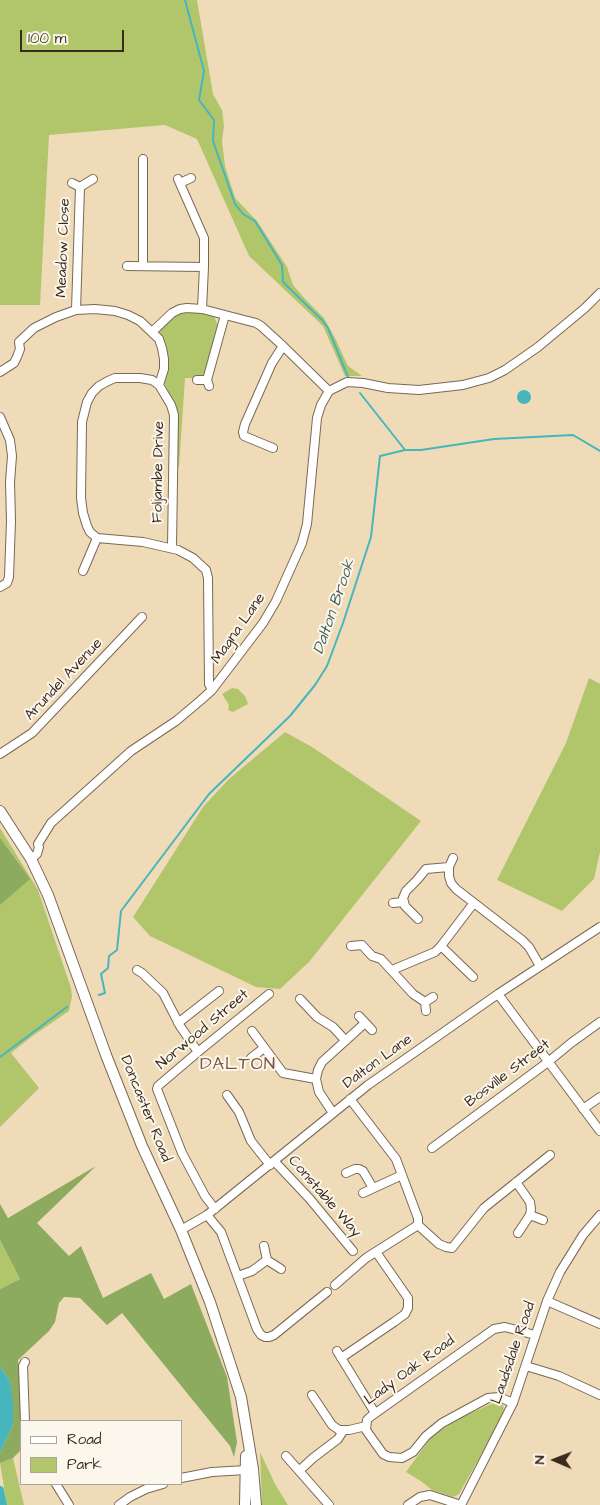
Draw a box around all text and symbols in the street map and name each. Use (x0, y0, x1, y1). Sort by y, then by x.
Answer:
scale bar (22, 20, 126, 52)
text: 100 m (28, 28, 67, 49)
street label: Meadow Close (53, 198, 75, 298)
street label: Foljambe Drive (149, 421, 169, 523)
water label: Dalton Brook (310, 557, 360, 657)
street label: Magna Lane (208, 590, 270, 668)
street label: Arundel Avenue (21, 635, 107, 725)
street label: Norwood Street (153, 986, 253, 1074)
street label: Dalton Lane (340, 1031, 416, 1093)
street label: Bosville Street (462, 1036, 554, 1112)
street label: Doncaster Road (115, 1053, 175, 1165)
district label: DALTON (199, 1054, 277, 1076)
street label: Constable Way (284, 1152, 364, 1242)
street label: Laudsdale Road (488, 1299, 540, 1407)
street label: Lady Oak Road (361, 1332, 459, 1410)
legend (20, 1420, 182, 1485)
text: Road (67, 1429, 101, 1450)
north arrow (530, 1435, 580, 1485)
text: Park (67, 1454, 102, 1475)
text: N (530, 1455, 550, 1464)

